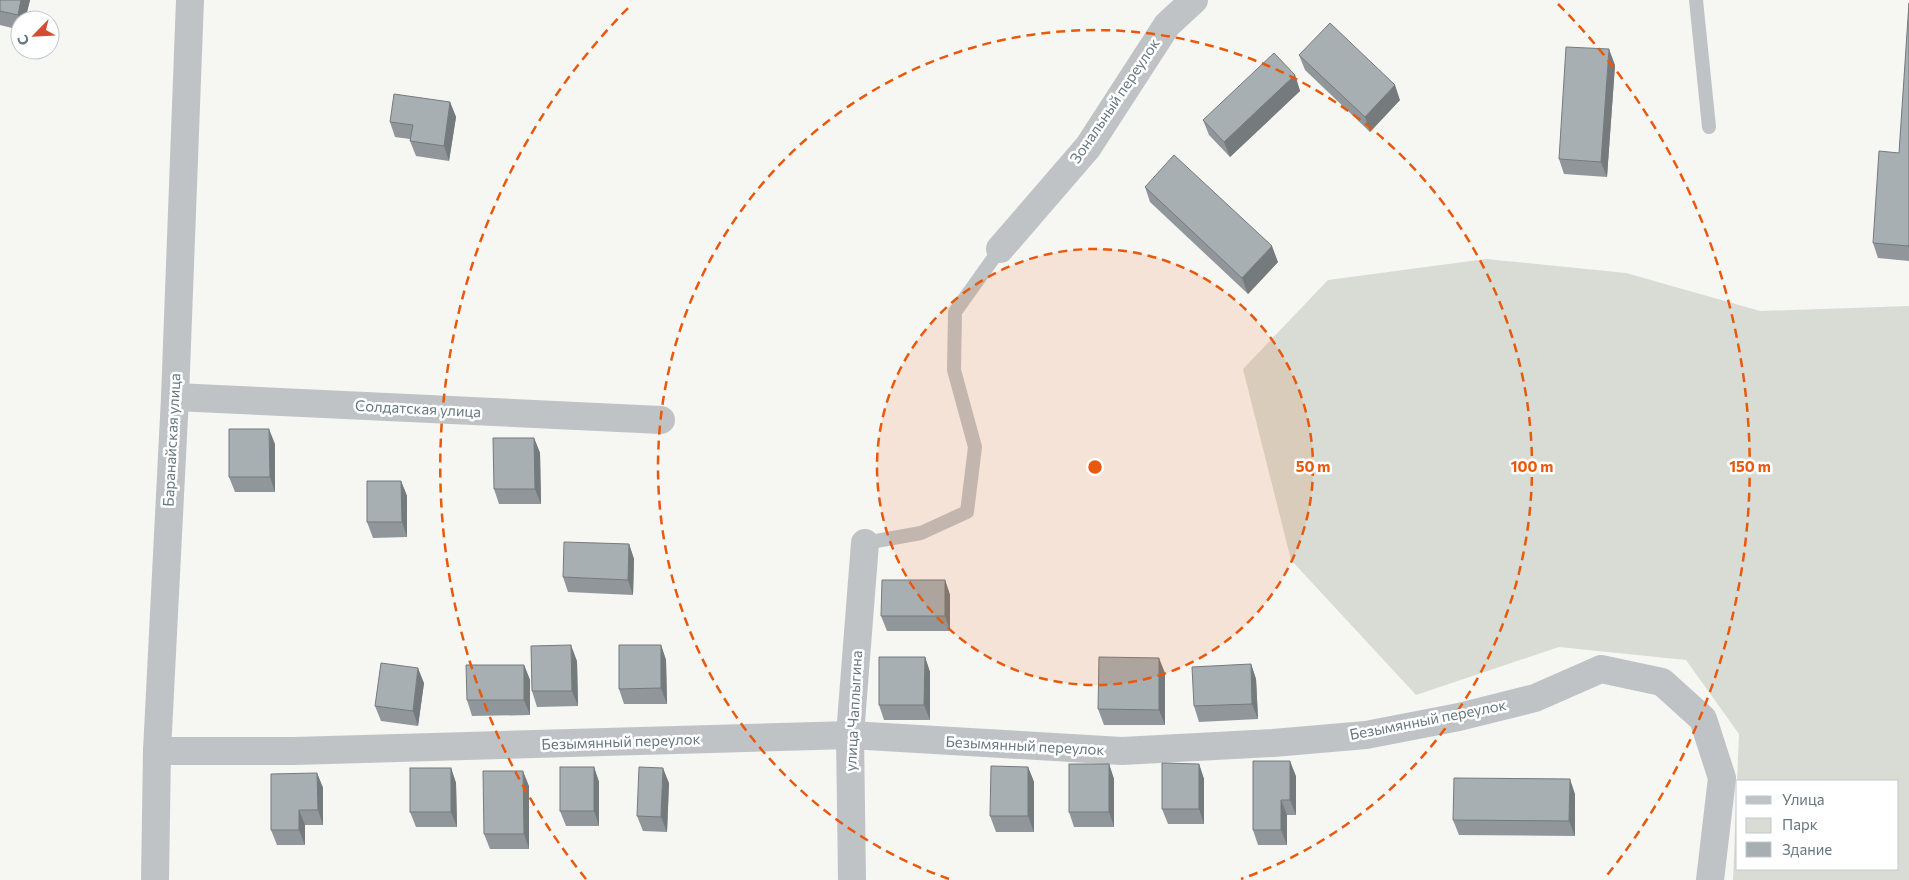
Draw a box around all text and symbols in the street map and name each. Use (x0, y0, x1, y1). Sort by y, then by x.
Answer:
north arrow (10, 10, 60, 60)
text: С (13, 33, 32, 48)
street label: Зональный переулок (1066, 34, 1163, 166)
street label: Баранайская улица (159, 373, 183, 507)
street label: Солдатская улица (355, 396, 482, 420)
text: 50 m (1296, 457, 1330, 475)
text: 100 m (1511, 457, 1553, 475)
text: 150 m (1729, 457, 1771, 475)
centre of rings (1086, 458, 1104, 476)
street label: улица Чаплыгина (841, 650, 865, 772)
street label: Безымянный переулок (1348, 695, 1508, 743)
street label: Безымянный переулок (541, 729, 701, 753)
street label: Безымянный переулок (945, 732, 1105, 758)
legend (1736, 780, 1899, 870)
text: Улица (1782, 790, 1824, 808)
text: Парк (1782, 815, 1818, 833)
text: Здание (1782, 840, 1832, 858)

